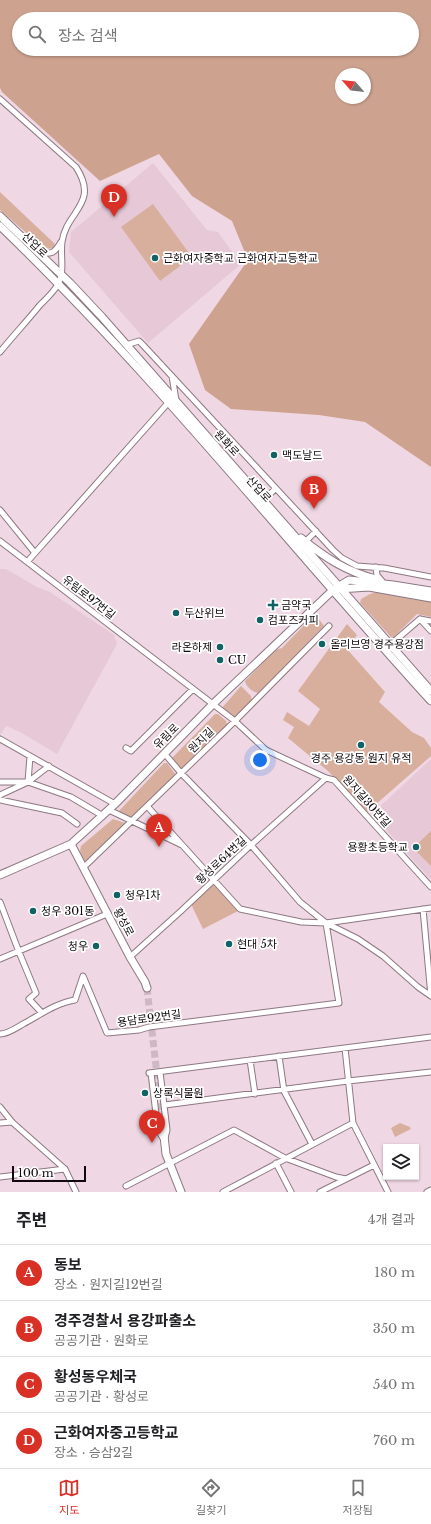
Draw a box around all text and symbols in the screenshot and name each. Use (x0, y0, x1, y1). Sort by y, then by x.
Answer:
search box (12, 12, 419, 56)
icon: search (26, 23, 48, 45)
text: 장소 검색 (58, 26, 118, 45)
north arrow (335, 68, 371, 104)
pin: D (101, 184, 127, 217)
street label: 산업로 (19, 229, 51, 261)
place label: 근화여자중학교 근화여자고등학교 (163, 251, 318, 265)
marker: 근화여자중학교 근화여자고등학교 (150, 253, 160, 263)
street label: 원화로 (212, 427, 242, 459)
place label: 맥도날드 (282, 448, 322, 462)
marker: 맥도날드 (269, 450, 279, 460)
street label: 산업로 (244, 473, 274, 505)
pin: B (301, 476, 327, 509)
street label: 유림로97번길 (60, 572, 118, 622)
place label: 금약국 (281, 598, 311, 612)
marker: 금약국 (268, 600, 278, 610)
place label: 두산위브 (184, 606, 224, 620)
marker: 두산위브 (171, 608, 181, 618)
place label: 컴포즈커피 (268, 613, 319, 627)
marker: 컴포즈커피 (255, 615, 265, 625)
place label: 올리브영 경주용강점 (330, 637, 424, 651)
marker: 올리브영 경주용강점 (317, 639, 327, 649)
place label: 라온하제 (172, 640, 212, 654)
marker: 라온하제 (215, 642, 225, 652)
place label: CU (228, 653, 247, 667)
marker: CU (215, 655, 225, 665)
street label: 유림로 (150, 720, 182, 752)
street label: 원지길 (185, 724, 217, 756)
marker: 경주 용강동 원지 유적 (356, 740, 366, 750)
your location (250, 750, 270, 770)
place label: 경주 용강동 원지 유적 (311, 751, 411, 765)
street label: 원지길30번길 (340, 772, 394, 830)
pin: A (146, 814, 172, 847)
street label: 황성로64번길 (193, 833, 249, 887)
place label: 용황초등학교 (347, 840, 408, 854)
marker: 용황초등학교 (411, 842, 421, 852)
place label: 청우1차 (125, 888, 160, 902)
marker: 청우1차 (112, 890, 122, 900)
place label: 청우 301동 (41, 904, 94, 918)
street label: 황성로 (111, 905, 137, 939)
marker: 청우 301동 (28, 906, 38, 916)
place label: 현대 5차 (237, 937, 277, 951)
place label: 청우 (68, 939, 88, 953)
marker: 현대 5차 (224, 939, 234, 949)
marker: 청우 (91, 941, 101, 951)
street label: 용담로92번길 (116, 1007, 182, 1029)
place label: 상록식물원 (153, 1086, 204, 1100)
marker: 상록식물원 (140, 1088, 150, 1098)
pin: C (139, 1110, 165, 1143)
map controls (383, 1144, 419, 1180)
button: layers (383, 1144, 419, 1180)
scale bar (12, 1164, 86, 1183)
text: 100 m (18, 1166, 54, 1180)
text: 주변 (16, 1210, 47, 1231)
text: 4개 결과 (368, 1211, 415, 1228)
text: 동보 (54, 1255, 82, 1274)
text: A (24, 1264, 34, 1281)
text: 180 m (374, 1264, 415, 1281)
text: 장소 · 원지길12번길 (54, 1276, 163, 1293)
text: 경주경찰서 용강파출소 (54, 1311, 196, 1330)
text: B (24, 1320, 34, 1337)
text: 350 m (373, 1320, 415, 1337)
text: 공공기관 · 원화로 (54, 1332, 149, 1349)
text: 황성동우체국 (54, 1367, 137, 1386)
text: C (24, 1376, 34, 1393)
text: 540 m (373, 1376, 415, 1393)
text: 공공기관 · 황성로 (54, 1388, 149, 1405)
text: 근화여자중고등학교 (54, 1423, 178, 1442)
text: D (23, 1432, 35, 1449)
text: 760 m (373, 1432, 415, 1449)
text: 장소 · 승삼2길 (54, 1444, 133, 1461)
tab: 지도 (58, 1477, 80, 1517)
tab: 길찾기 (196, 1477, 226, 1517)
tab: 저장됨 (343, 1477, 373, 1517)

